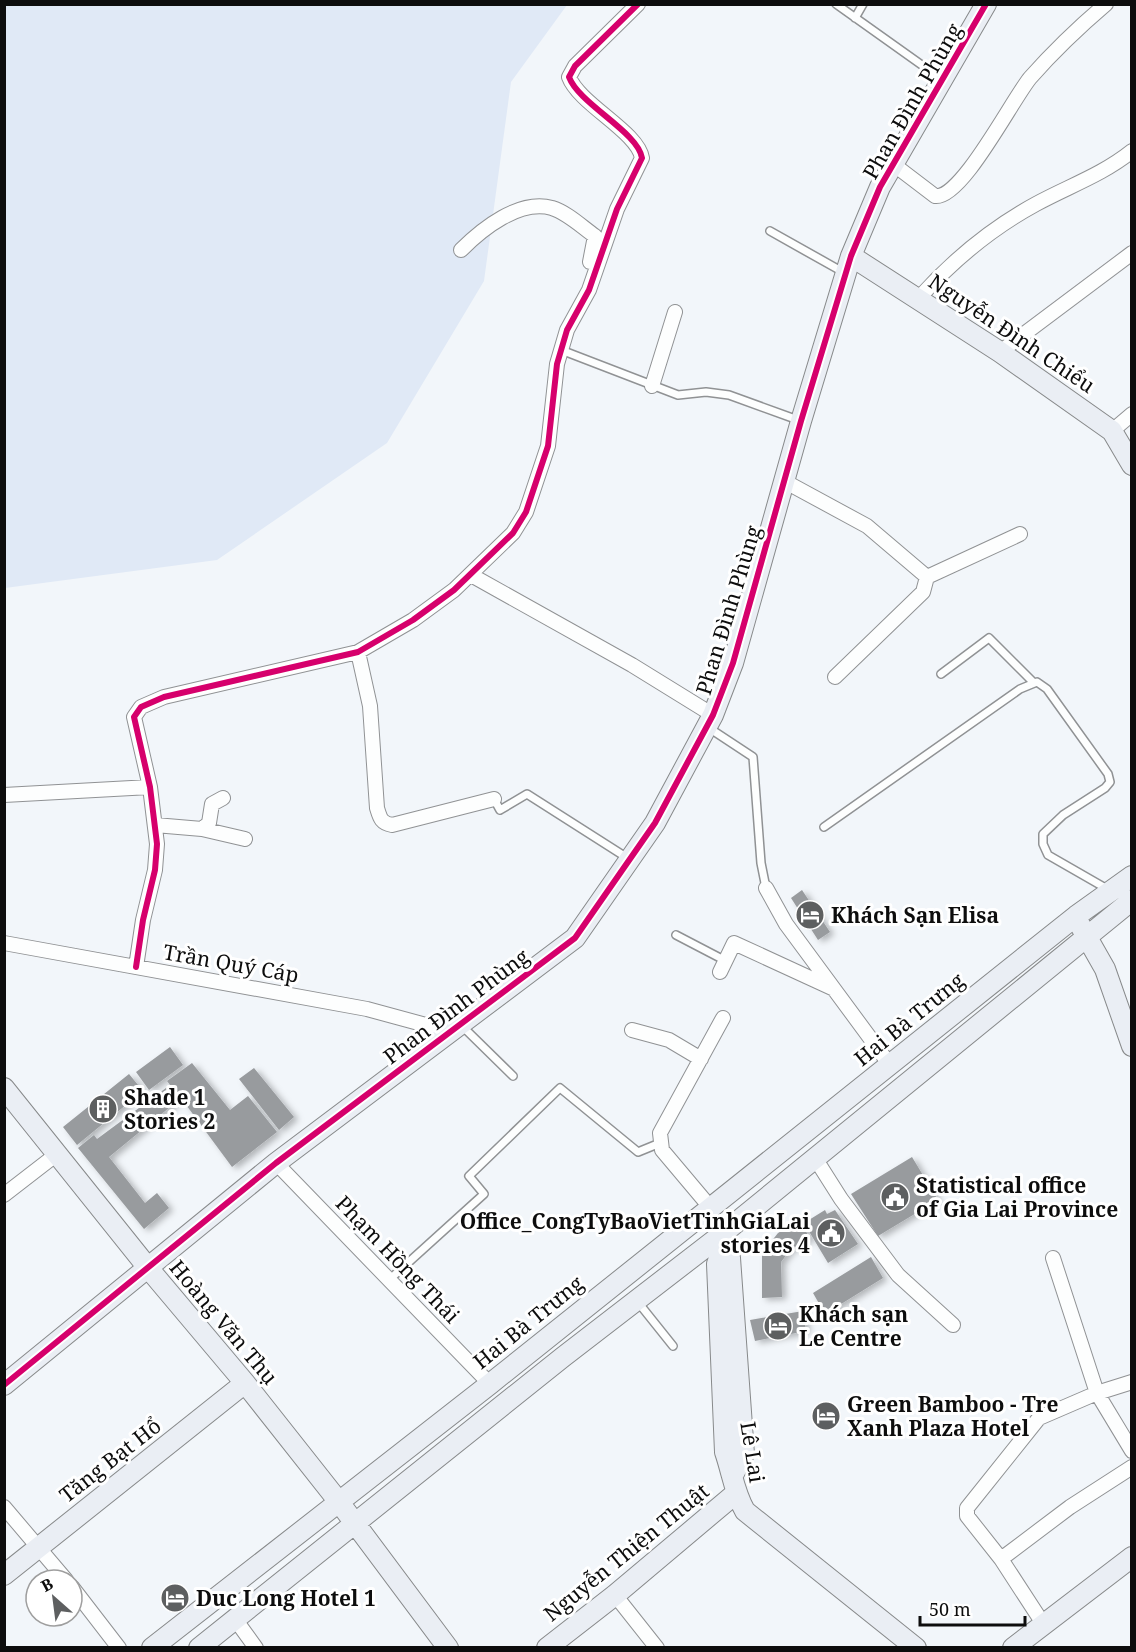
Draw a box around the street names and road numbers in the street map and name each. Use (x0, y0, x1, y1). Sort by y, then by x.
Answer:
street label: Phan Đình Phùng (856, 17, 968, 184)
street label: Nguyễn Đình Chiểu (924, 267, 1100, 399)
street label: Phan Đình Phùng (689, 521, 767, 698)
street label: Trần Quý Cáp (161, 937, 301, 989)
street label: Phan Đình Phùng (378, 942, 535, 1070)
street label: Hai Bà Trưng (848, 966, 970, 1072)
street label: Phạm Hồng Thái (330, 1189, 466, 1329)
street label: Hoàng Văn Thụ (164, 1254, 284, 1390)
street label: Hai Bà Trưng (467, 1269, 589, 1375)
street label: Tăng Bạt Hổ (53, 1412, 167, 1508)
street label: Lê Lai (734, 1419, 772, 1485)
street label: Nguyễn Thiện Thuật (538, 1477, 714, 1627)

